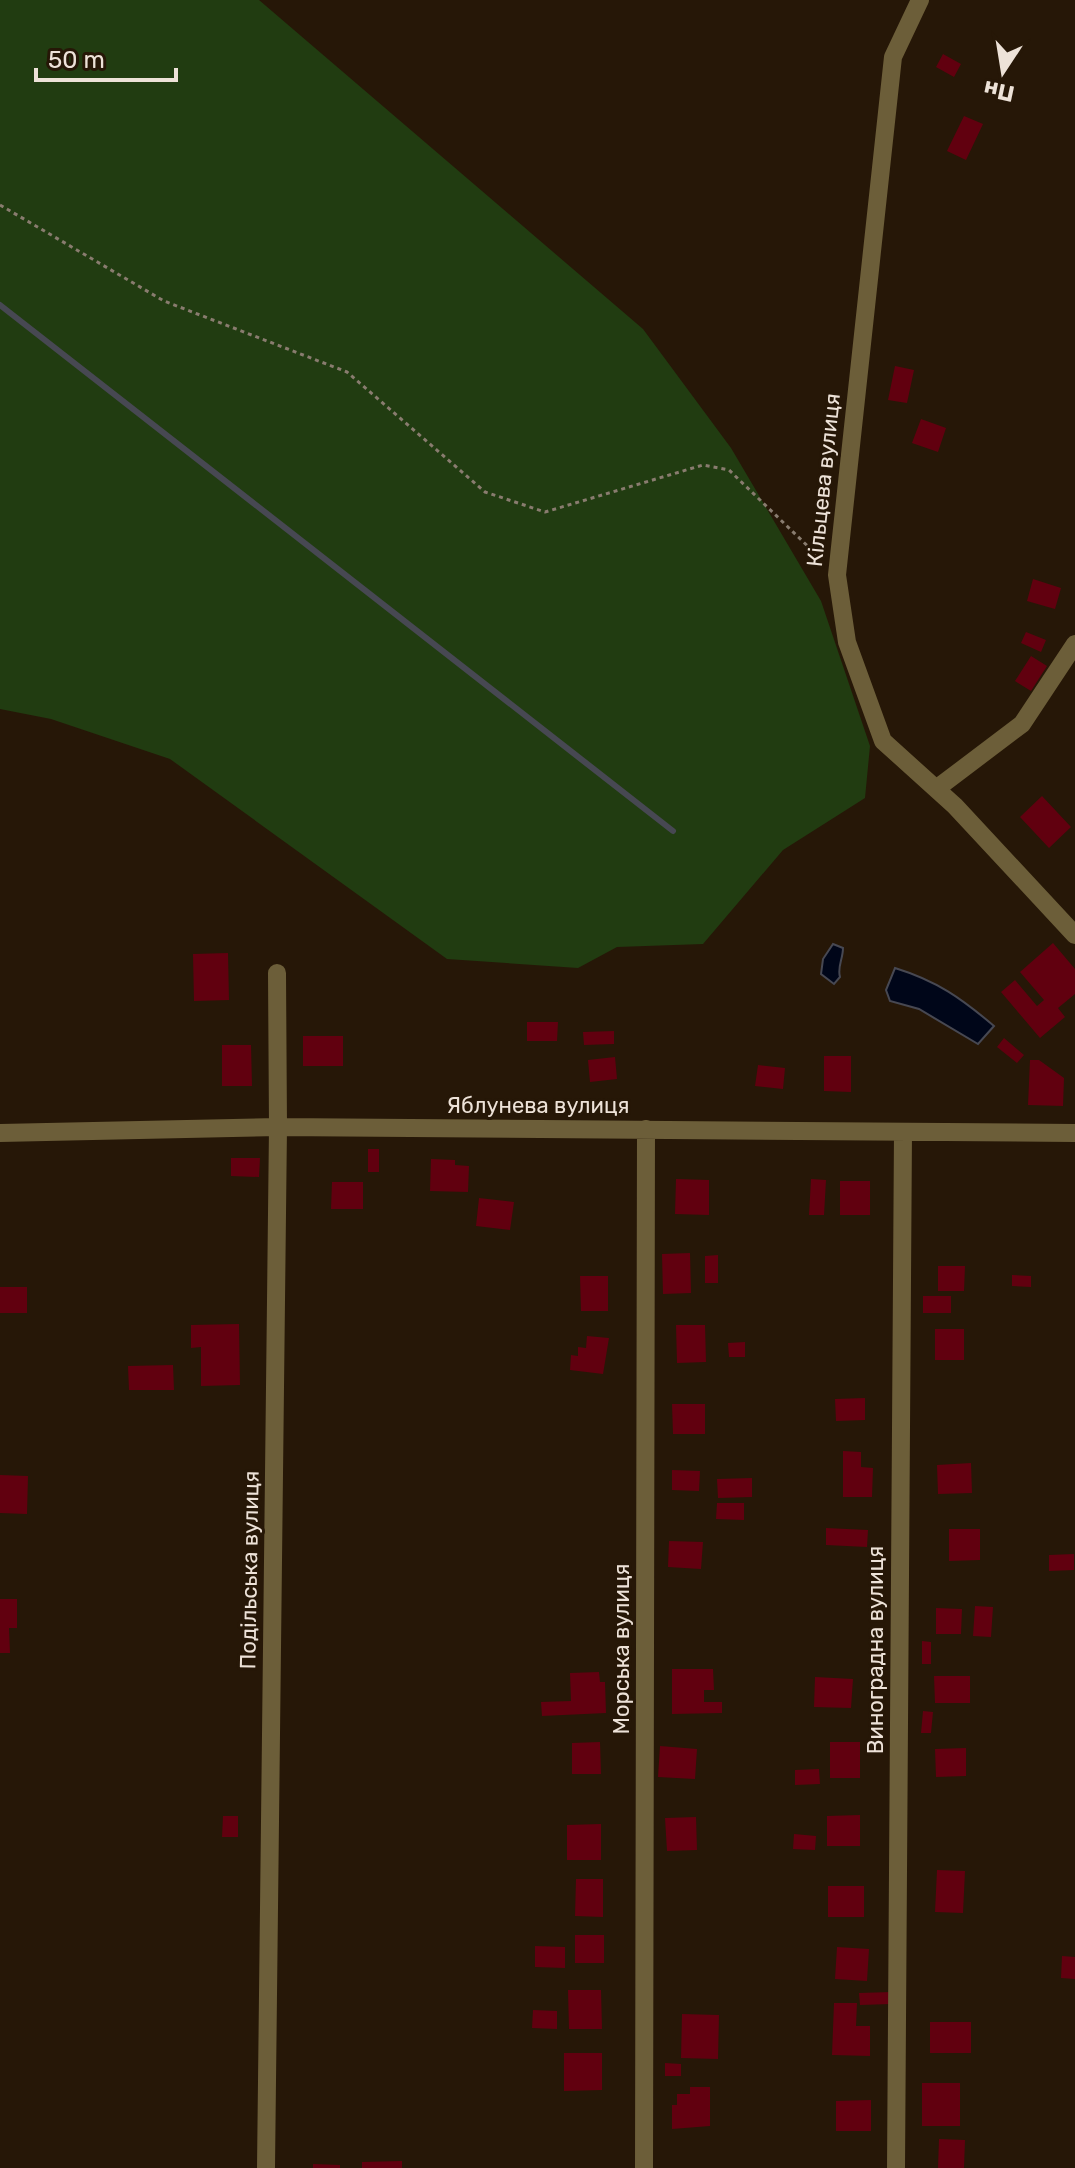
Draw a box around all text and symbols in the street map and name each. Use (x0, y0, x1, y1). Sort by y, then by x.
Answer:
scale bar (36, 32, 176, 82)
north arrow (963, 32, 1043, 112)
text: 50 m (48, 46, 105, 74)
text: Пн (981, 75, 1017, 107)
street label: Кільцева вулиця (801, 392, 846, 568)
street label: Яблунева вулиця (446, 1092, 630, 1119)
street label: Подільська вулиця (234, 1470, 265, 1670)
street label: Виноградна вулиця (862, 1546, 889, 1754)
street label: Морська вулиця (608, 1563, 635, 1735)

